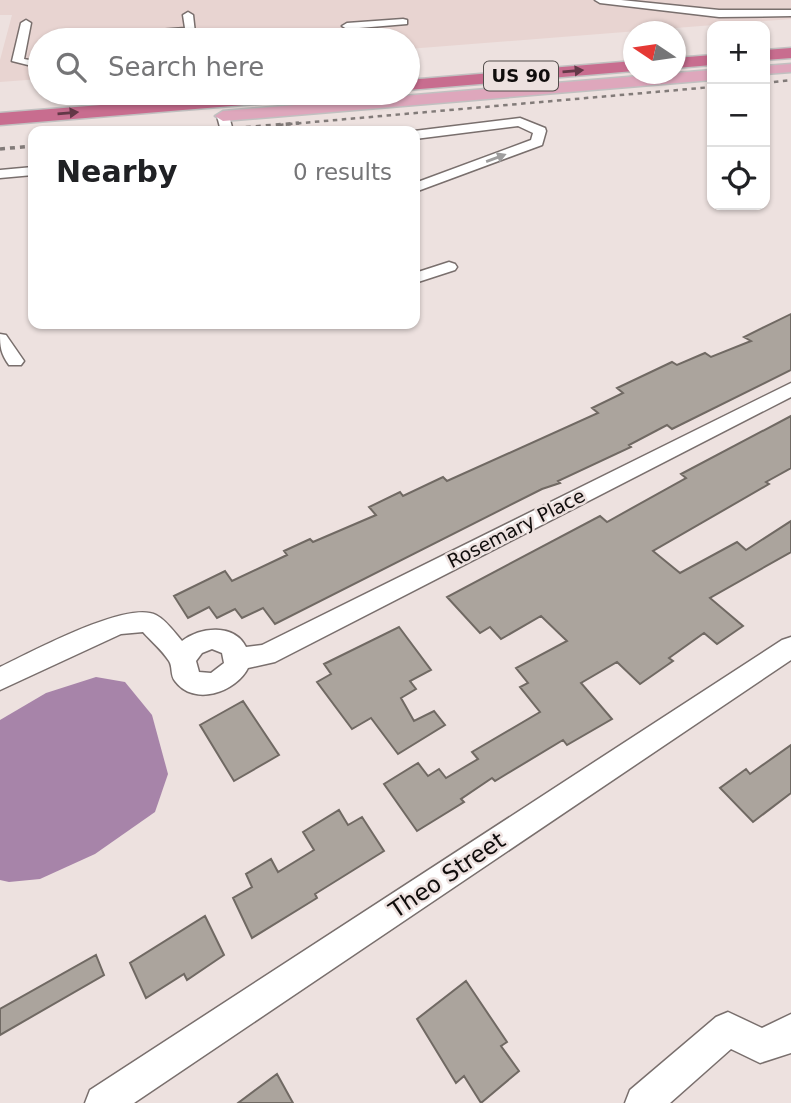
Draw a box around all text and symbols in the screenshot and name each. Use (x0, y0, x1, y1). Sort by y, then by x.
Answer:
north arrow (623, 21, 686, 84)
map controls (707, 21, 770, 210)
button: + (707, 21, 770, 84)
search box (28, 28, 420, 105)
icon: search (52, 48, 90, 86)
text: Search here (108, 52, 264, 82)
road number: US 90 (484, 62, 558, 90)
one-way arrow (563, 65, 585, 76)
button: − (707, 84, 770, 147)
one-way arrow (57, 107, 79, 118)
button: locate (707, 147, 770, 210)
one-way arrow (485, 152, 506, 163)
text: Nearby (56, 154, 178, 189)
text: 0 results (293, 159, 392, 185)
street label: Rosemary Place (444, 484, 588, 572)
street label: Theo Street (383, 827, 510, 924)

